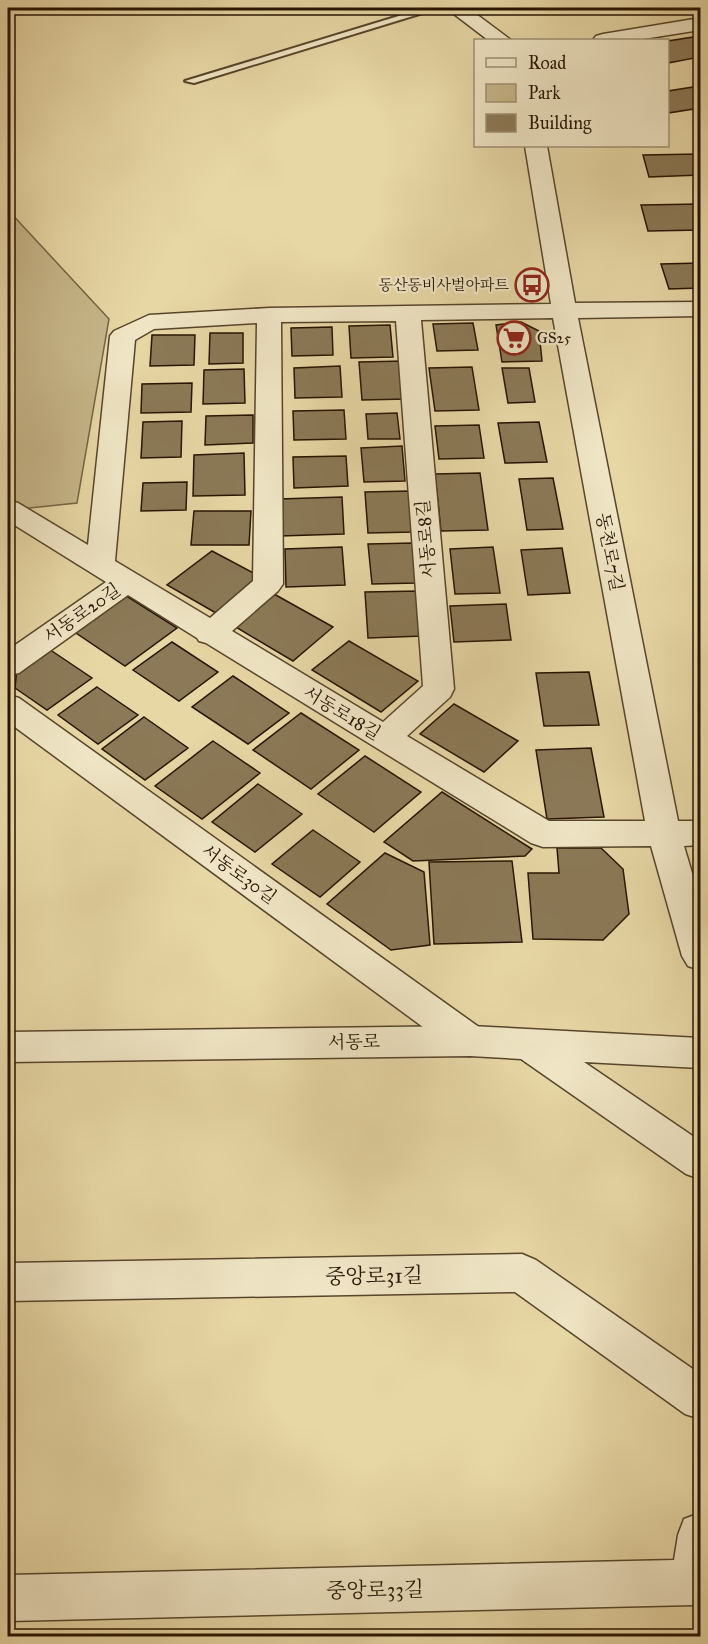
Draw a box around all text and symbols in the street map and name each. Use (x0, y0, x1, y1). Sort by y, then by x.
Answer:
legend (474, 39, 669, 147)
text: Road (528, 52, 566, 74)
text: Park (528, 82, 561, 104)
text: Building (528, 112, 592, 135)
bus stop icon: 동산동비사벌아파트 (514, 267, 550, 303)
place label: 동산동비사벌아파트 (379, 276, 509, 294)
supermarket icon: GS25 (496, 320, 532, 356)
place label: GS25 (537, 329, 571, 347)
street label: 서동로8길 (412, 499, 440, 579)
street label: 동천로7길 (592, 511, 628, 593)
street label: 서동로20길 (39, 578, 125, 648)
street label: 서동로18길 (299, 681, 385, 745)
street label: 서동로30길 (197, 839, 281, 909)
street label: 서동로 (328, 1031, 380, 1053)
street label: 중앙로31길 (325, 1262, 423, 1290)
street label: 중앙로33길 (326, 1576, 424, 1604)

